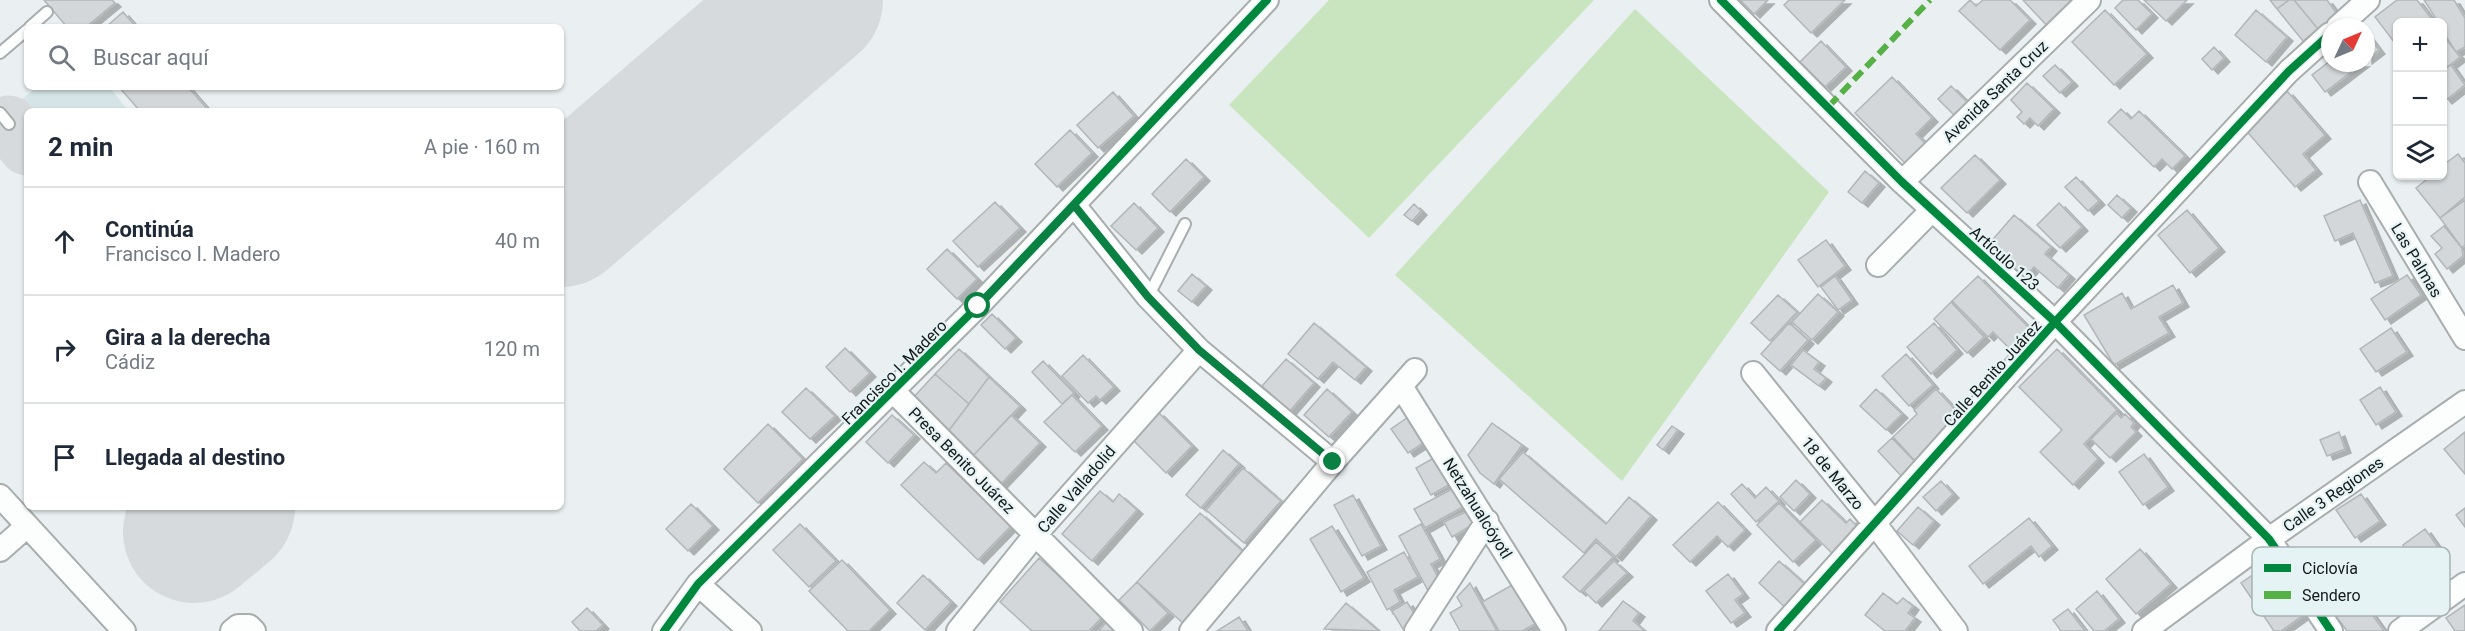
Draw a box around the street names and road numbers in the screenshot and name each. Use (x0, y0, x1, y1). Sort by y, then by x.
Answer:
street label: Avenida Santa Cruz (1939, 37, 2052, 146)
street label: Las Palmas (2387, 220, 2446, 301)
street label: Artículo 123 (1966, 222, 2043, 294)
street label: Francisco I. Madero (838, 316, 951, 429)
street label: Calle Benito Juárez (1940, 316, 2045, 431)
street label: Presa Benito Juárez (905, 403, 1019, 517)
street label: 18 de Marzo (1797, 433, 1868, 514)
street label: Calle Valladolid (1033, 442, 1119, 537)
street label: Calle 3 Regiones (2279, 453, 2387, 536)
street label: Netzahualcóyotl (1439, 454, 1516, 562)

